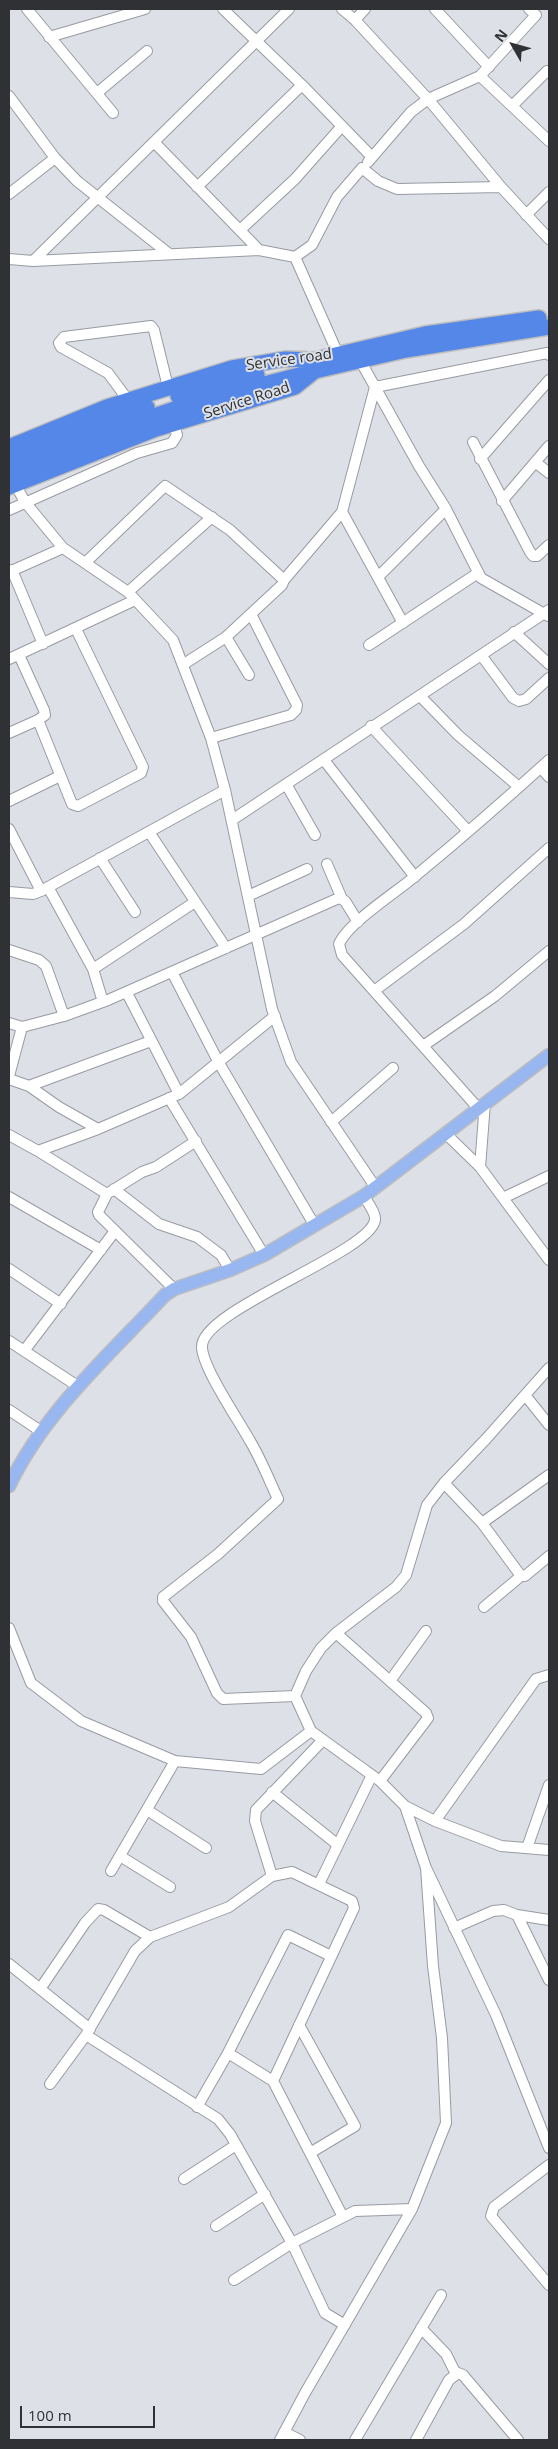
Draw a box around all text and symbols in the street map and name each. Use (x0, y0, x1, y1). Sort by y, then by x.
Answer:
north arrow (488, 20, 538, 70)
text: N (490, 25, 512, 46)
street label: Service road (245, 345, 333, 375)
street label: Service Road (202, 379, 292, 423)
scale bar (22, 2396, 158, 2428)
text: 100 m (28, 2405, 72, 2425)

